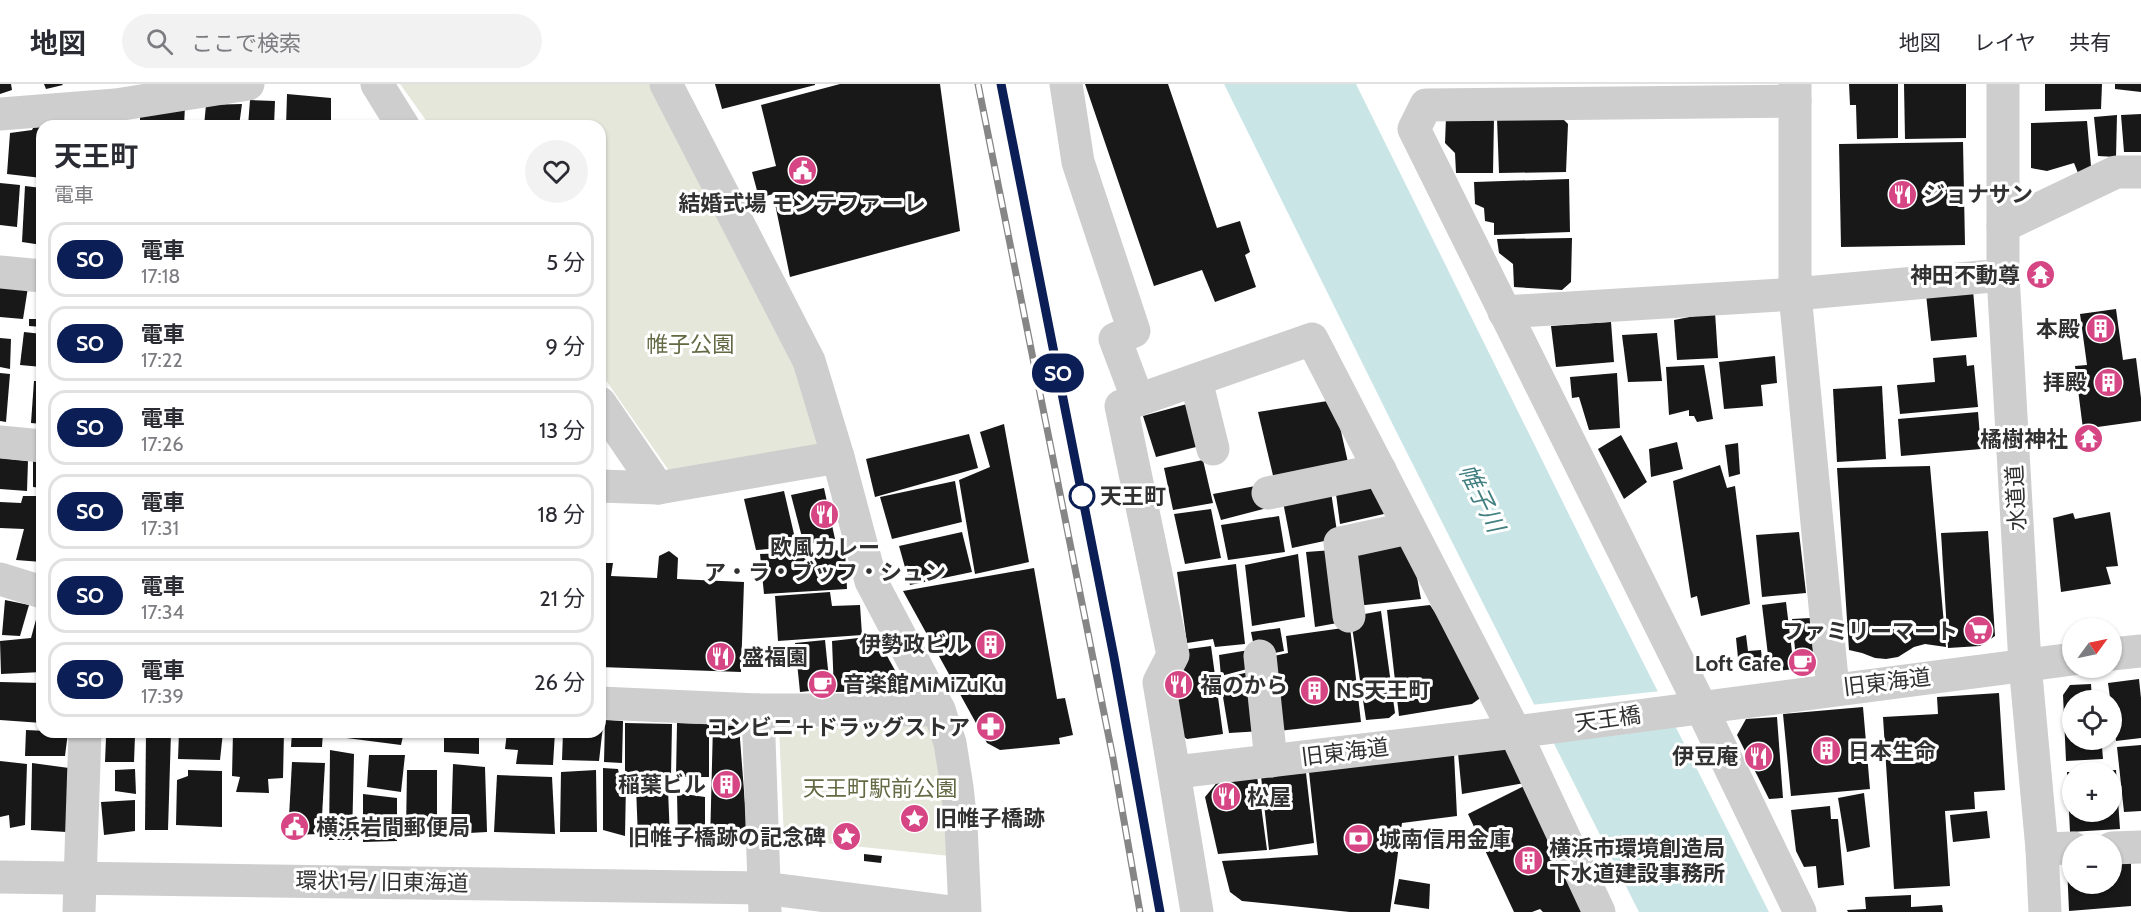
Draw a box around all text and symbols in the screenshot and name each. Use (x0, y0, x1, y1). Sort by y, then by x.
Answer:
search box (122, 14, 542, 68)
icon: search (143, 25, 176, 58)
text: 地図 (30, 26, 86, 60)
text: ここで検索 (191, 30, 301, 57)
text: 地図 (1899, 30, 1941, 55)
text: レイヤ (1974, 30, 2036, 55)
text: 共有 (2069, 30, 2111, 55)
text: 天王町 (54, 139, 138, 173)
button: heart (525, 140, 588, 203)
public building icon: 結婚式場 モンテファーレ (786, 155, 818, 187)
restaurant icon: ジョナサン (1886, 178, 1918, 210)
place label: ジョナサン (1923, 181, 2033, 208)
text: 電車 (54, 183, 94, 207)
place label: 結婚式場 モンテファーレ (679, 190, 925, 217)
text: 電車 (141, 237, 185, 264)
text: SO (76, 247, 104, 272)
text: 5 分 (546, 249, 585, 276)
temple icon: 神田不動尊 (2025, 259, 2057, 291)
place label: 神田不動尊 (1910, 262, 2020, 289)
text: 17:18 (141, 264, 180, 288)
building icon: 本殿 (2085, 313, 2117, 345)
place label: 本殿 (2036, 316, 2080, 343)
text: 電車 (141, 321, 185, 348)
text: SO (76, 331, 104, 356)
park label: 帷子公園 (646, 331, 734, 358)
text: 9 分 (546, 333, 585, 360)
text: 17:22 (141, 348, 183, 372)
line badge: SO (1031, 354, 1085, 392)
text: SO (1044, 361, 1072, 386)
building icon: 拝殿 (2092, 366, 2124, 398)
place label: 拝殿 (2043, 369, 2087, 396)
text: 電車 (141, 405, 185, 432)
text: SO (76, 415, 104, 440)
text: 13 分 (539, 417, 585, 444)
temple icon: 橘樹神社 (2073, 423, 2105, 455)
place label: 橘樹神社 (1980, 426, 2068, 453)
text: 17:26 (141, 432, 184, 456)
water label: 帷子川 (1453, 459, 1512, 539)
street label: 水道道 (2001, 464, 2031, 532)
marker: 天王町 (1069, 483, 1095, 509)
place label: 天王町 (1100, 483, 1166, 510)
text: 電車 (141, 489, 185, 516)
text: SO (76, 499, 104, 524)
restaurant icon: 欧風カレー ア・ラ・ブッフ・シュン (809, 499, 841, 531)
text: 18 分 (538, 501, 585, 528)
text: 17:31 (141, 516, 179, 540)
place label: 欧風カレー ア・ラ・ブッフ・シュン (704, 534, 946, 586)
text: 電車 (141, 573, 185, 600)
text: SO (76, 583, 104, 608)
text: 21 分 (539, 585, 585, 612)
text: 17:34 (141, 600, 184, 624)
supermarket icon: ファミリーマート (1963, 615, 1995, 647)
place label: ファミリーマート (1782, 618, 1958, 645)
north arrow (2062, 618, 2122, 678)
map controls (2062, 618, 2122, 894)
building icon: 伊勢政ビル (974, 628, 1006, 660)
place label: 伊勢政ビル (859, 631, 969, 658)
restaurant icon: 盛福園 (705, 641, 737, 673)
place label: 盛福園 (742, 644, 808, 671)
cafe icon: Loft Cafe (1786, 647, 1818, 679)
place label: Loft Cafe (1695, 650, 1781, 677)
text: 電車 (141, 657, 185, 684)
street label: 旧東海道 (1842, 663, 1932, 701)
text: SO (76, 667, 104, 692)
cafe icon: 音楽館MiMiZuKu (806, 668, 838, 700)
text: 26 分 (534, 669, 585, 696)
restaurant icon: 福のから (1163, 669, 1195, 701)
place label: 音楽館MiMiZuKu (843, 671, 1004, 698)
place label: 福のから (1200, 672, 1288, 699)
building icon: NS天王町 (1299, 674, 1331, 706)
place label: NS天王町 (1336, 677, 1430, 704)
text: 17:39 (141, 684, 184, 708)
button: locate (2062, 690, 2122, 750)
street label: 天王橋 (1573, 701, 1643, 737)
pharmacy icon: コンビニ＋ドラッグストア (975, 711, 1007, 743)
place label: コンビニ＋ドラッグストア (706, 714, 970, 741)
street label: 旧東海道 (1300, 733, 1390, 771)
building icon: 日本生命 (1811, 735, 1843, 767)
place label: 日本生命 (1848, 738, 1936, 765)
restaurant icon: 伊豆庵 (1743, 740, 1775, 772)
place label: 伊豆庵 (1672, 743, 1738, 770)
button: + (2062, 762, 2122, 822)
building icon: 稲葉ビル (711, 768, 743, 800)
place label: 稲葉ビル (618, 771, 706, 798)
park label: 天王町駅前公園 (803, 775, 957, 802)
restaurant icon: 松屋 (1210, 781, 1242, 813)
place label: 松屋 (1247, 784, 1291, 811)
place icon: 旧帷子橋跡 (898, 802, 930, 834)
place label: 旧帷子橋跡 (935, 805, 1045, 832)
public building icon: 横浜岩間郵便局 (279, 811, 311, 843)
place label: 横浜岩間郵便局 (316, 814, 470, 841)
place icon: 旧帷子橋跡の記念碑 (831, 821, 863, 853)
bank icon: 城南信用金庫 (1342, 823, 1374, 855)
place label: 旧帷子橋跡の記念碑 (628, 824, 826, 851)
place label: 城南信用金庫 (1379, 826, 1511, 853)
button: − (2062, 834, 2122, 894)
place label: 横浜市環境創造局 下水道建設事務所 (1549, 835, 1725, 887)
building icon: 横浜市環境創造局 下水道建設事務所 (1512, 845, 1544, 877)
street label: 環状1号/ 旧東海道 (295, 867, 469, 897)

